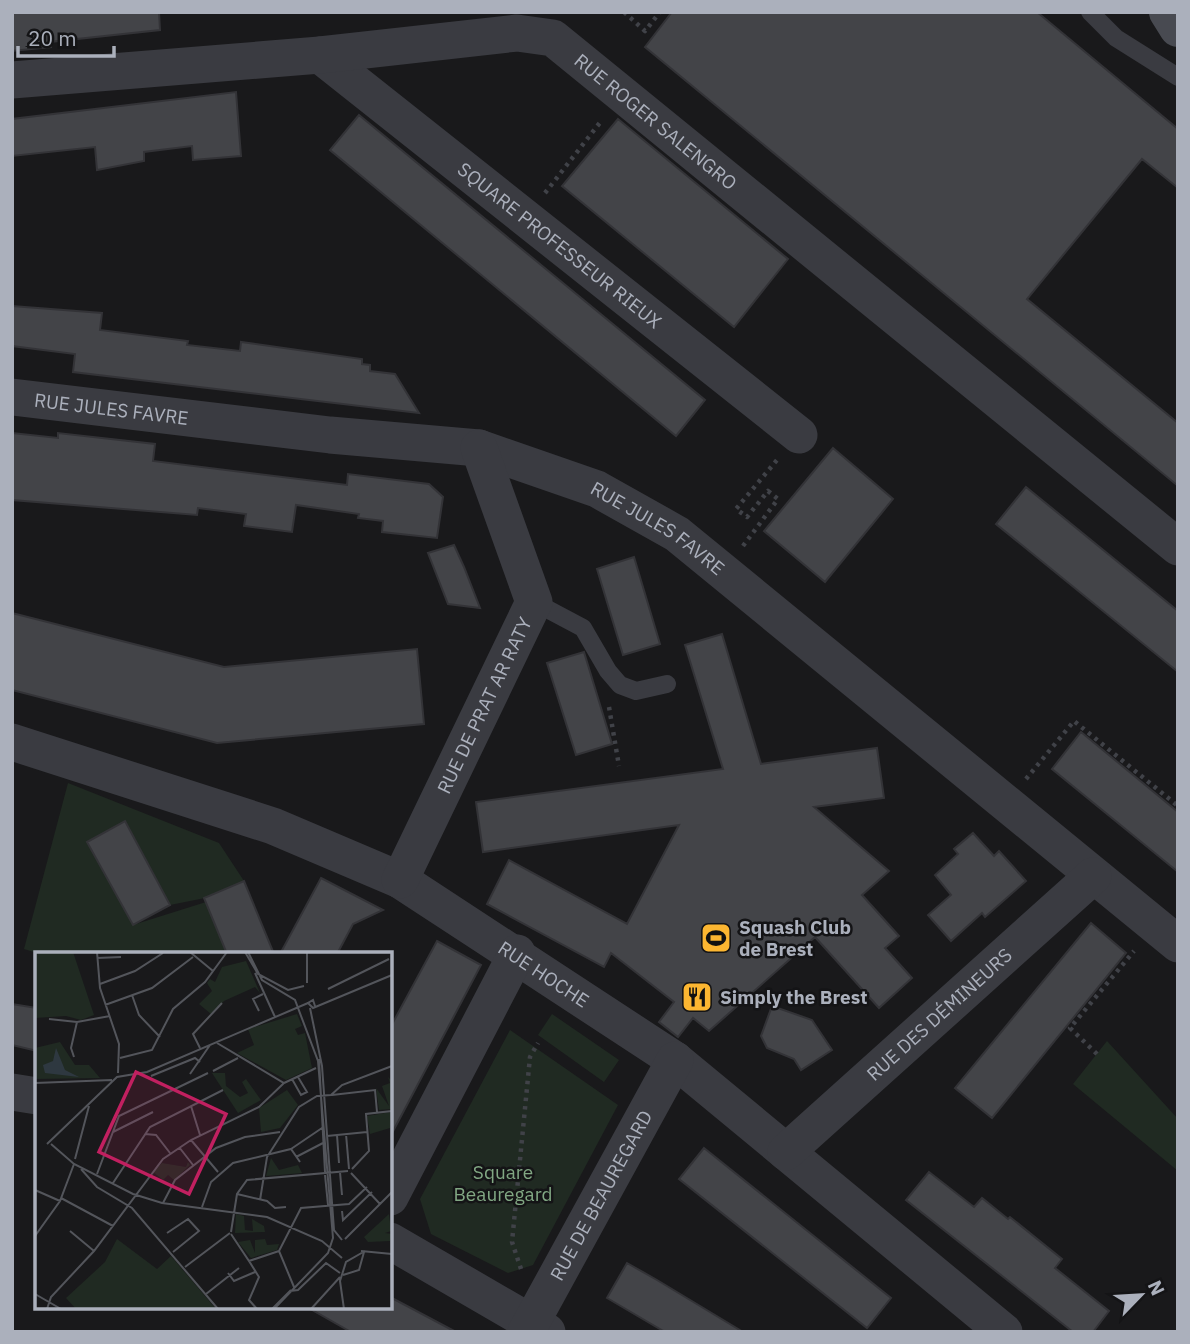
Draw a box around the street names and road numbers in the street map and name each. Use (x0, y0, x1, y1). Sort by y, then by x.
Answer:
street label: RUE ROGER SALENGRO (570, 48, 742, 195)
street label: SQUARE PROFESSEUR RIEUX (453, 157, 667, 334)
street label: RUE JULES FAVRE (33, 388, 190, 430)
street label: RUE JULES FAVRE (586, 476, 730, 580)
street label: RUE DE PRAT AR RATY (432, 612, 537, 797)
street label: RUE HOCHE (494, 936, 594, 1013)
street label: RUE DES DÉMINEURS (862, 943, 1017, 1086)
street label: RUE DE BEAUREGARD (545, 1106, 657, 1285)

